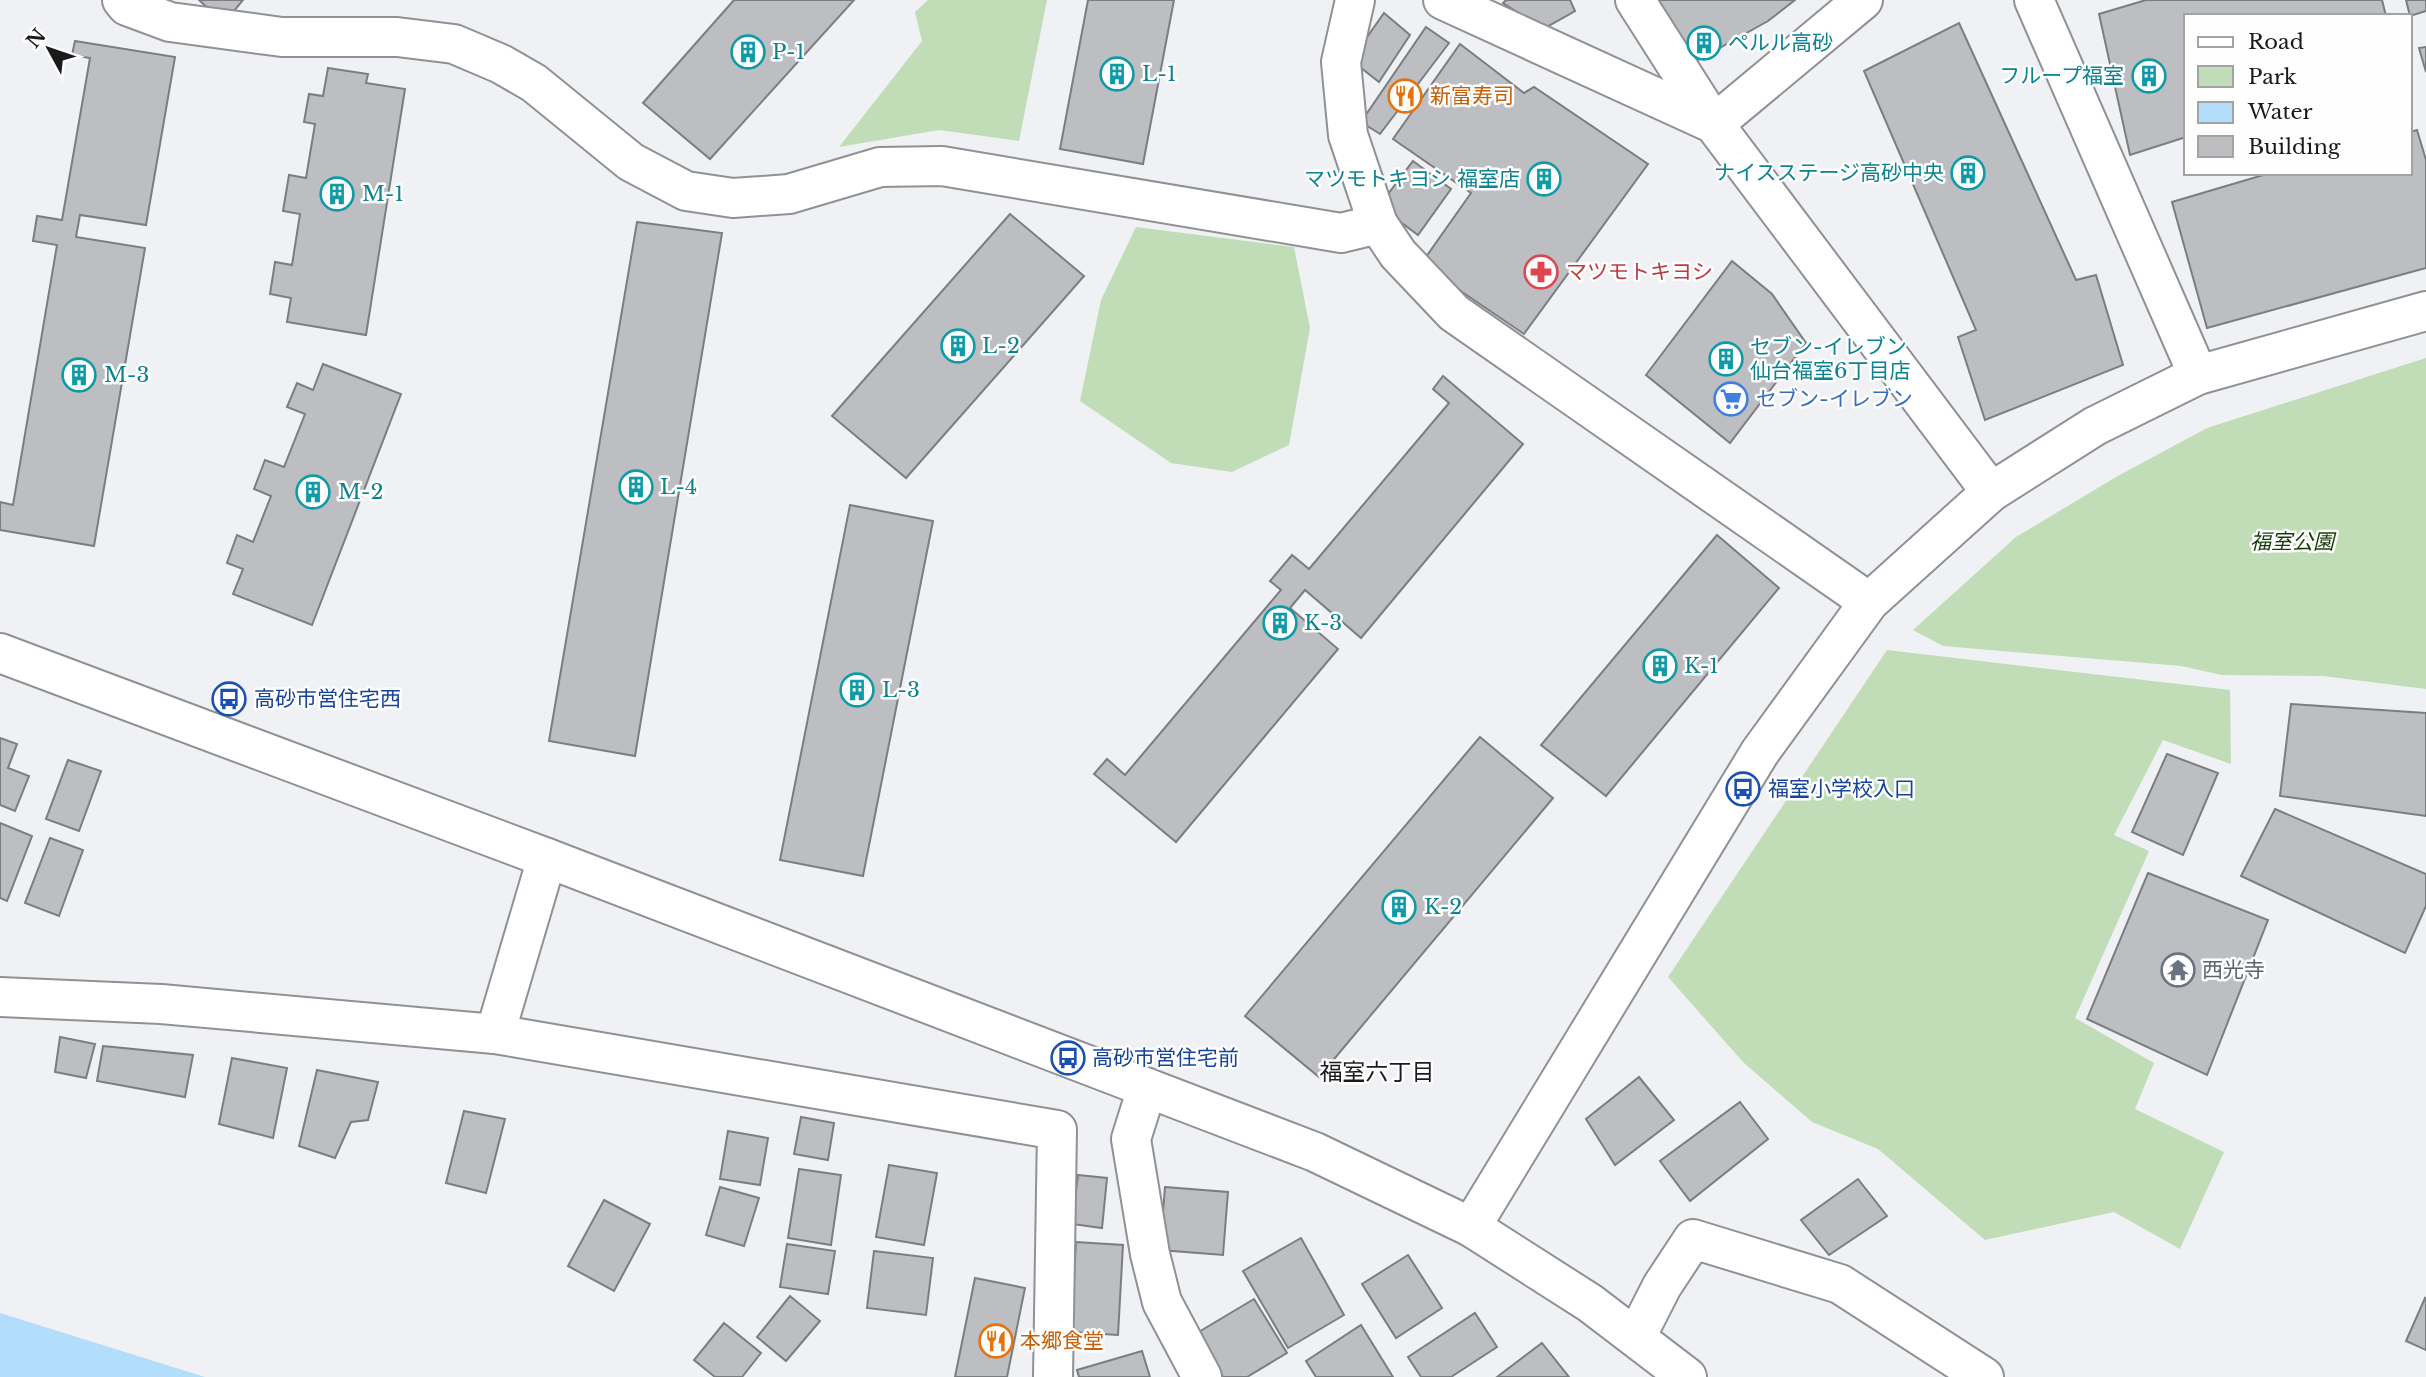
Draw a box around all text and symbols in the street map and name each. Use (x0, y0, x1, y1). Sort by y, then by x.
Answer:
north arrow (14, 14, 84, 84)
legend (2184, 14, 2412, 175)
text: N (22, 24, 51, 53)
building icon: ペルル高砂 (1685, 24, 1723, 62)
text: Road (2248, 29, 2304, 55)
place label: ペルル高砂 (1728, 30, 1833, 56)
building icon: P-1 (729, 33, 767, 71)
place label: P-1 (772, 39, 805, 65)
building icon: L-1 (1098, 55, 1136, 93)
building icon: フループ福室 (2130, 57, 2168, 95)
place label: L-1 (1142, 61, 1176, 87)
place label: フループ福室 (1999, 63, 2124, 89)
text: Park (2248, 64, 2297, 90)
restaurant icon: 新富寿司 (1386, 77, 1424, 115)
place label: 新富寿司 (1430, 83, 1514, 109)
text: Water (2247, 99, 2312, 125)
text: Building (2248, 134, 2341, 160)
building icon: ナイスステージ高砂中央 (1949, 154, 1987, 192)
building icon: マツモトキヨシ 福室店 (1525, 160, 1563, 198)
place label: ナイスステージ高砂中央 (1714, 160, 1944, 186)
place label: マツモトキヨシ 福室店 (1304, 166, 1520, 192)
building icon: M-1 (318, 175, 356, 213)
place label: M-1 (362, 181, 404, 207)
pharmacy icon: マツモトキヨシ (1522, 253, 1560, 291)
place label: マツモトキヨシ (1566, 259, 1713, 285)
building icon: L-2 (939, 327, 977, 365)
place label: L-2 (982, 333, 1020, 359)
place label: セブン-イレブン 仙台福室6丁目店 (1750, 334, 1911, 384)
building icon: セブン-イレブン 仙台福室6丁目店 (1707, 340, 1745, 378)
building icon: M-3 (60, 356, 98, 394)
place label: M-3 (104, 362, 149, 388)
supermarket icon: セブン-イレブン (1712, 380, 1750, 418)
place label: セブン-イレブン (1756, 386, 1913, 412)
building icon: L-4 (617, 468, 655, 506)
building icon: M-2 (294, 473, 332, 511)
place label: L-4 (660, 474, 697, 500)
place label: M-2 (338, 479, 383, 505)
park label: 福室公園 (2250, 529, 2337, 555)
building icon: K-3 (1261, 604, 1299, 642)
place label: K-3 (1304, 610, 1342, 636)
building icon: K-1 (1641, 647, 1679, 685)
place label: K-1 (1684, 653, 1719, 679)
building icon: L-3 (838, 671, 876, 709)
place label: L-3 (882, 677, 920, 703)
bus stop icon: 高砂市営住宅西 (210, 680, 248, 718)
place label: 高砂市営住宅西 (254, 686, 401, 712)
bus stop icon: 福室小学校入口 (1724, 770, 1762, 808)
place label: 福室小学校入口 (1768, 776, 1915, 802)
building icon: K-2 (1380, 888, 1418, 926)
place label: K-2 (1424, 894, 1462, 920)
temple icon: 西光寺 (2159, 951, 2197, 989)
place label: 西光寺 (2202, 957, 2265, 983)
bus stop icon: 高砂市営住宅前 (1049, 1039, 1087, 1077)
place label: 高砂市営住宅前 (1092, 1045, 1239, 1071)
district label: 福室六丁目 (1320, 1058, 1435, 1086)
restaurant icon: 本郷食堂 (977, 1322, 1015, 1360)
place label: 本郷食堂 (1020, 1328, 1104, 1354)

